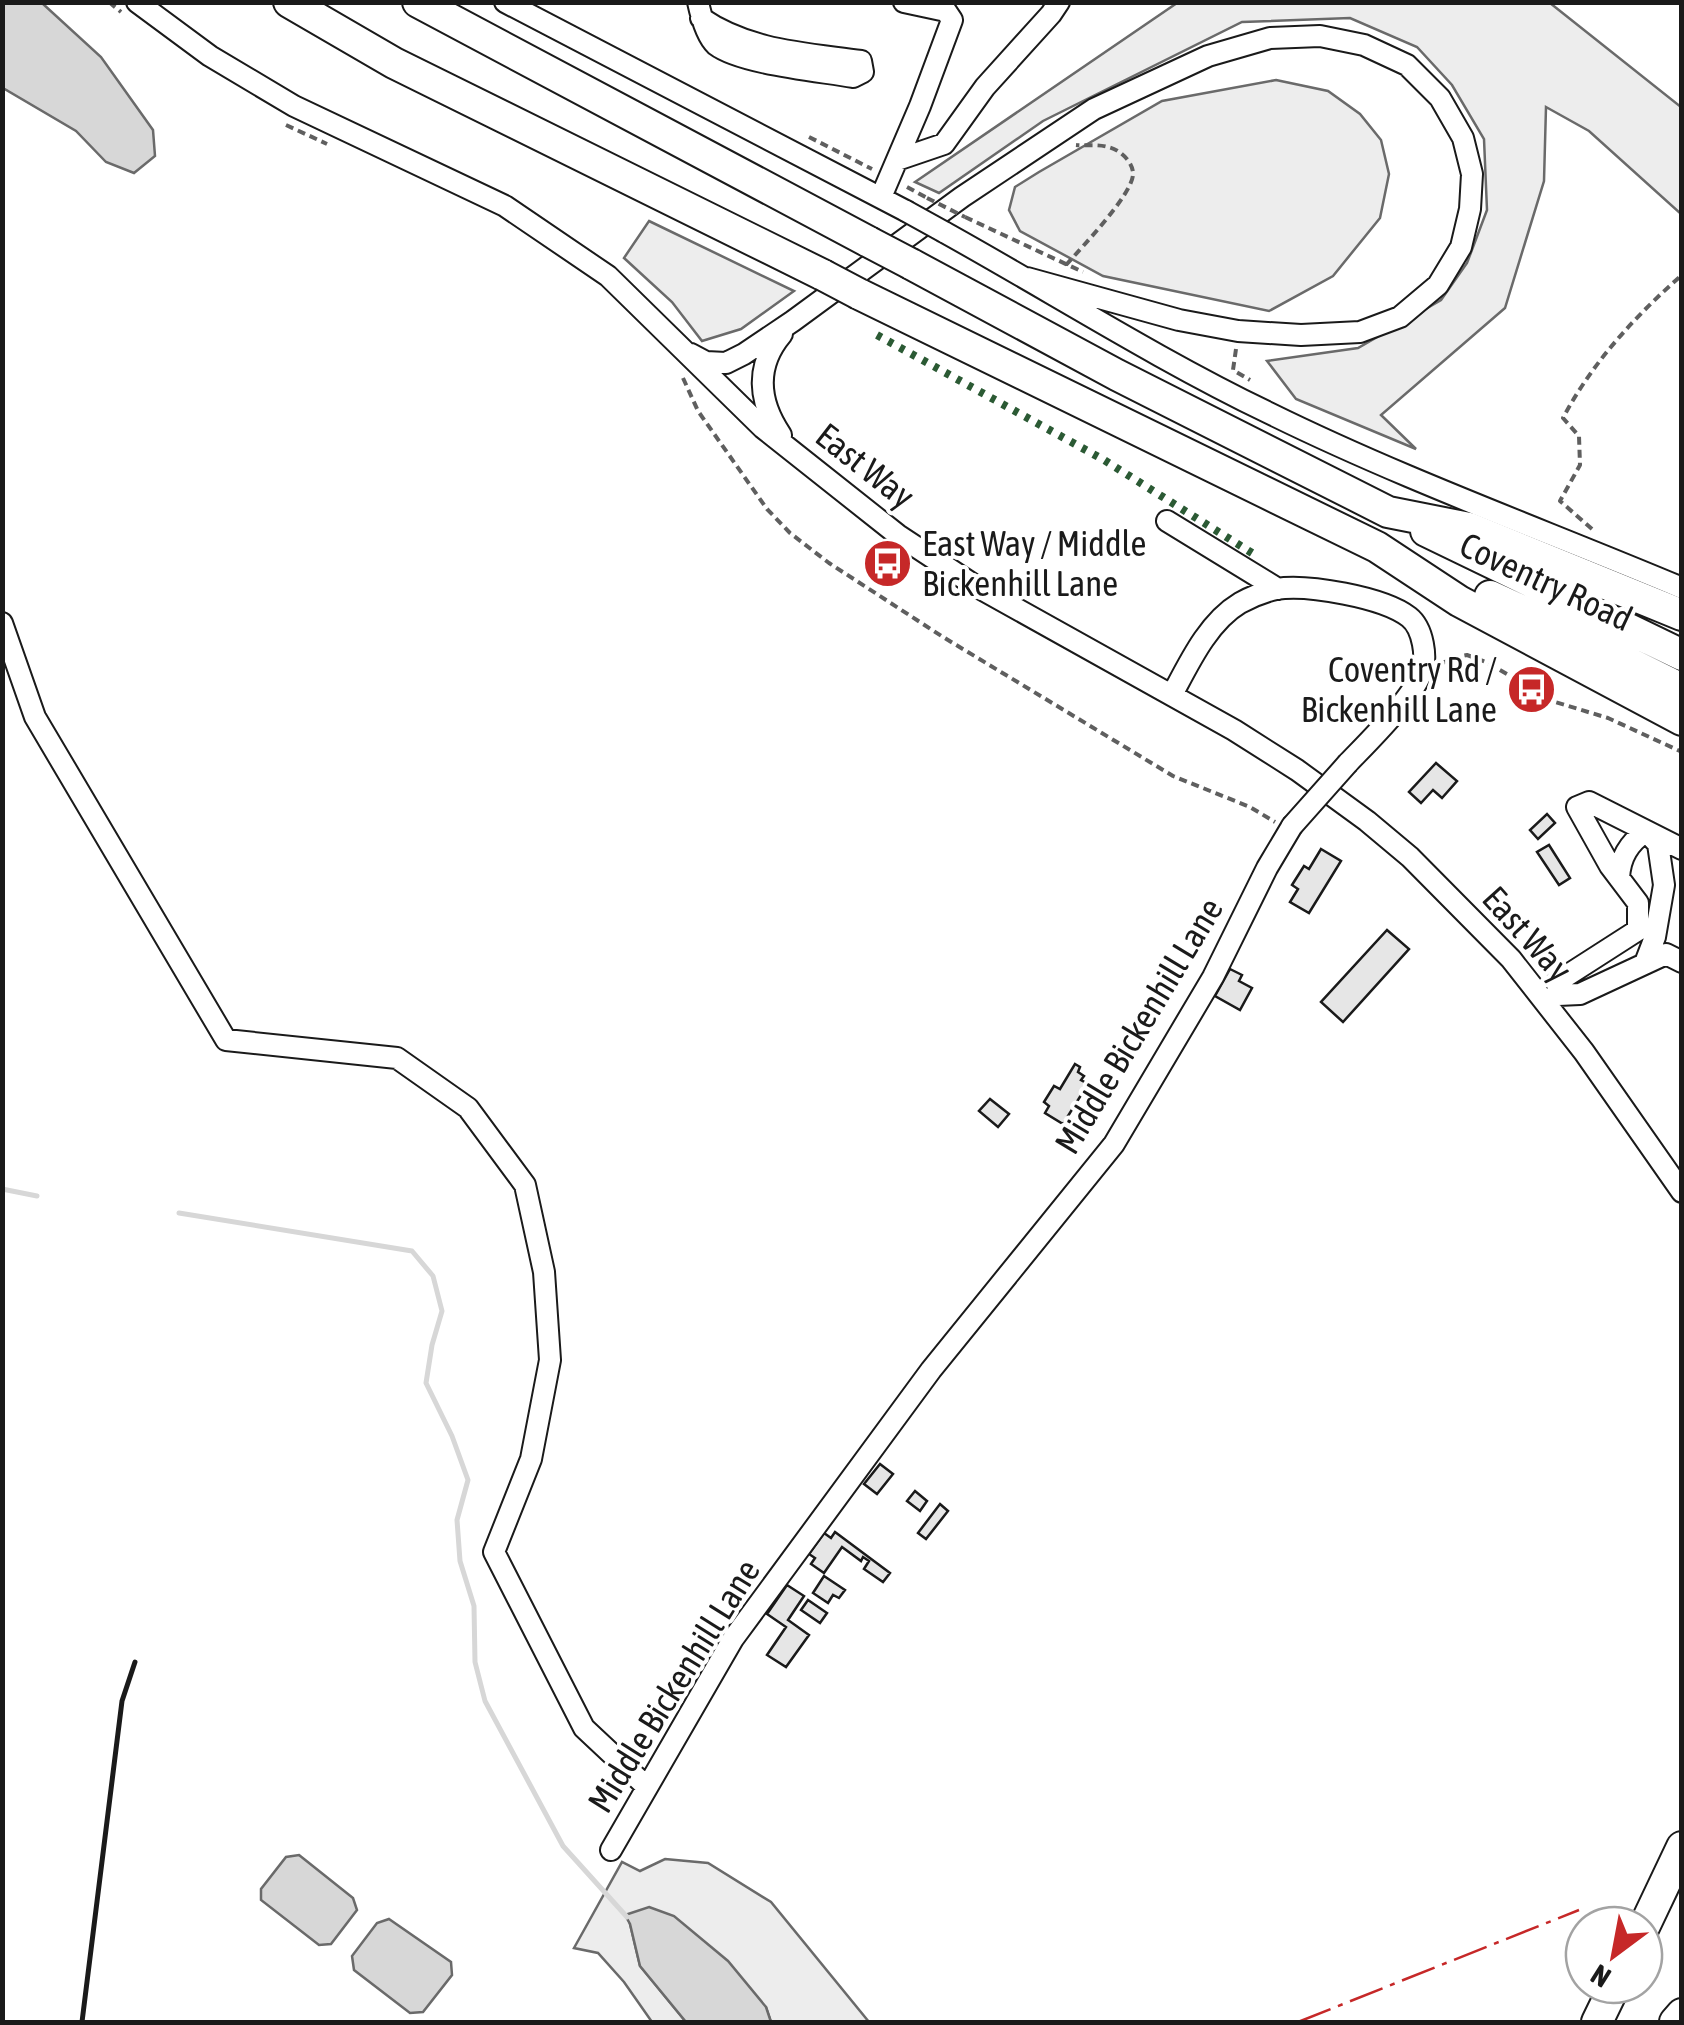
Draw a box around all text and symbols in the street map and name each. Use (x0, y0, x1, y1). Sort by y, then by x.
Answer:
street label: East Way (809, 415, 923, 516)
place label: East Way / Middle Bickenhill Lane (922, 523, 1146, 603)
street label: Coventry Road (1454, 524, 1639, 638)
bus stop icon: East Way / Middle Bickenhill Lane (861, 538, 913, 590)
place label: Coventry Rd / Bickenhill Lane (1301, 649, 1497, 729)
bus stop icon: Coventry Rd / Bickenhill Lane (1506, 664, 1558, 716)
street label: East Way (1475, 878, 1581, 989)
street label: Middle Bickenhill Lane (1046, 891, 1230, 1160)
street label: Middle Bickenhill Lane (579, 1552, 767, 1819)
north arrow (1564, 1905, 1664, 2005)
text: N (1585, 1958, 1616, 1994)

